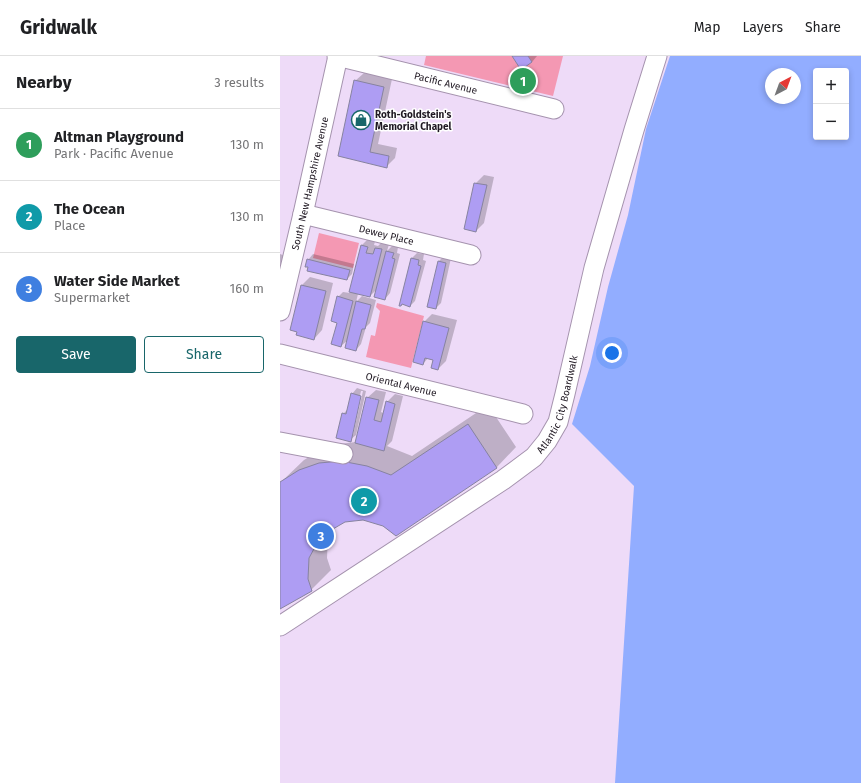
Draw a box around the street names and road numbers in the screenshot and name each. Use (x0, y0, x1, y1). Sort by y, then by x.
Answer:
street label: Pacific Avenue (413, 70, 478, 97)
street label: South New Hampshire Avenue (290, 116, 331, 252)
street label: Dewey Place (358, 223, 415, 248)
street label: Atlantic City Boardwalk (534, 353, 581, 456)
street label: Oriental Avenue (364, 370, 438, 399)

